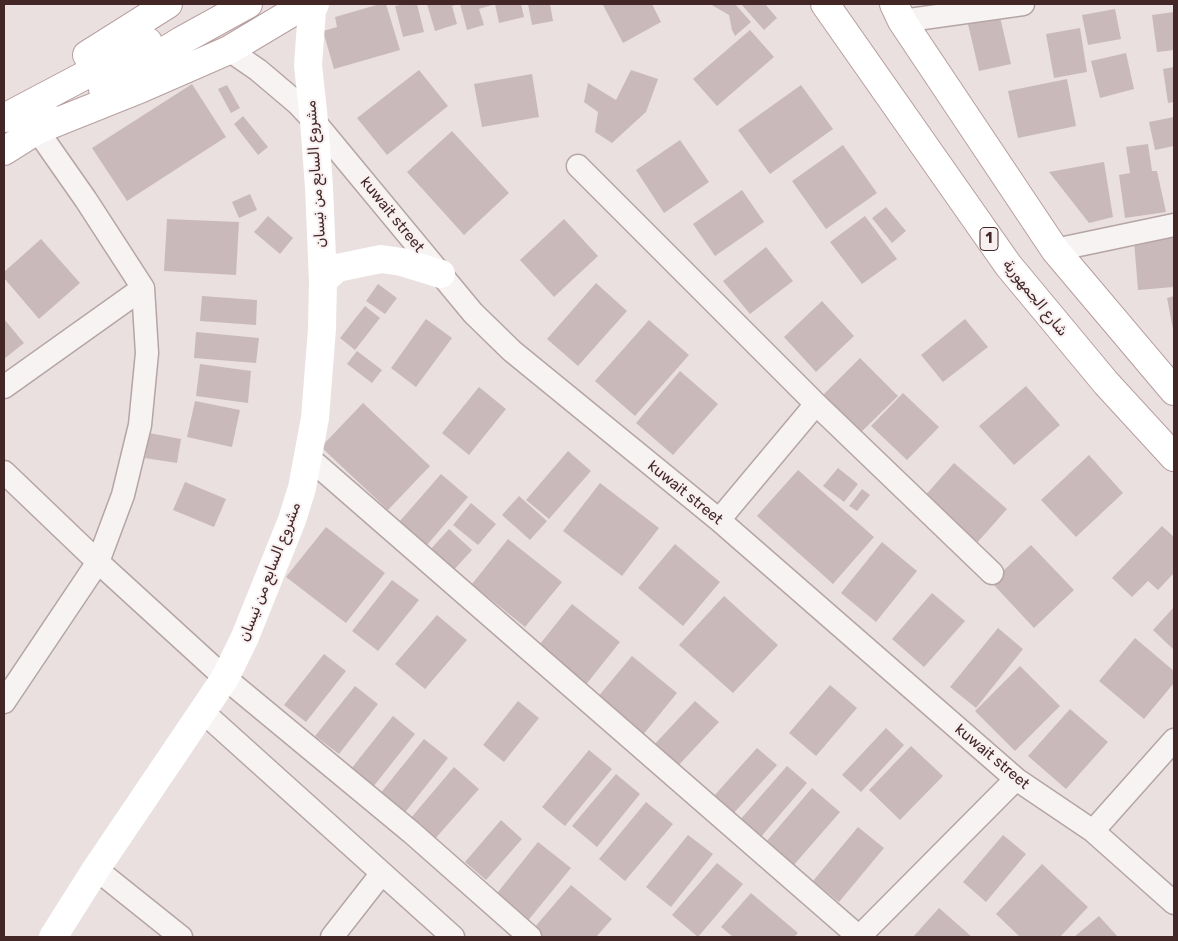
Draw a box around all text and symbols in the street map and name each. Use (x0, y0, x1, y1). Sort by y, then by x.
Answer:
street label: مشروع السابع من نيسان (302, 100, 330, 248)
street label: kuwait street (356, 174, 428, 256)
road number: 1 (980, 228, 998, 250)
street label: شارع الجمهورية (999, 256, 1071, 340)
street label: kuwait street (644, 457, 726, 529)
street label: مشروع السابع من نيسان (235, 500, 305, 644)
street label: kuwait street (951, 721, 1033, 793)

